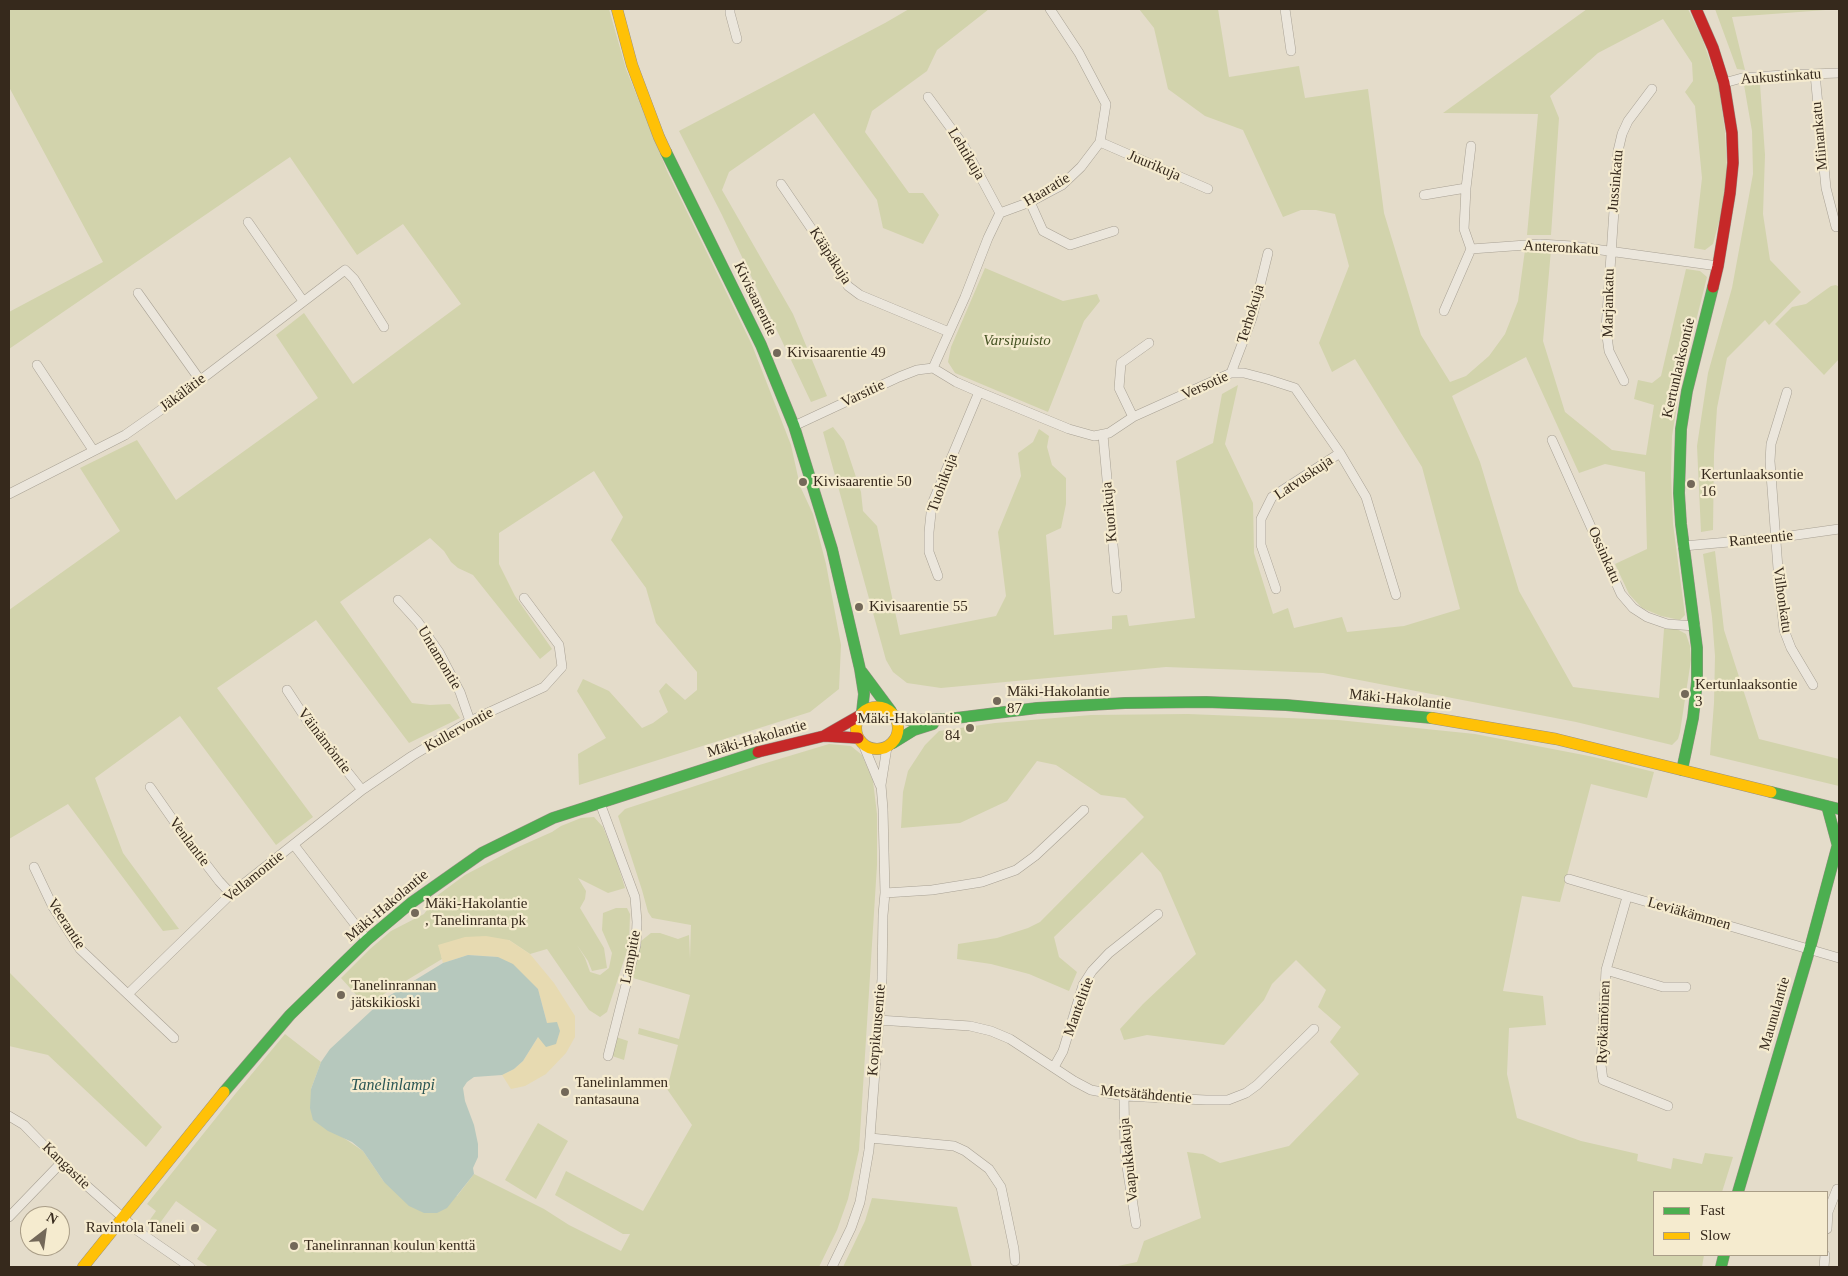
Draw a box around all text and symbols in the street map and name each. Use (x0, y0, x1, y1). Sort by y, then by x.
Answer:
street label: Aukustinkatu (1740, 65, 1822, 89)
street label: Miinankatu (1808, 101, 1832, 171)
street label: Lehtikuja (943, 125, 989, 183)
street label: Juurikuja (1125, 147, 1183, 185)
street label: Jussinkatu (1604, 149, 1628, 213)
street label: Haaratie (1021, 169, 1073, 211)
street label: Kääpäkuja (805, 224, 855, 288)
street label: Anteronkatu (1523, 237, 1599, 259)
street label: Kivisaarentie (729, 259, 781, 339)
street label: Marjankatu (1599, 268, 1619, 338)
street label: Terhokuja (1234, 282, 1268, 346)
street label: Kertunlaaksontie (1659, 316, 1699, 420)
park label: Varsipuisto (983, 332, 1051, 350)
place label: Kivisaarentie 49 (787, 344, 886, 362)
marker: Kivisaarentie 49 (771, 347, 783, 359)
street label: Versotie (1179, 368, 1231, 404)
street label: Jäkälätie (157, 370, 209, 416)
street label: Varsitie (838, 376, 888, 412)
street label: Tuohikuja (924, 451, 962, 515)
street label: Latvuskuja (1271, 452, 1337, 504)
place label: Kertunlaaksontie 16 (1701, 466, 1803, 501)
place label: Kivisaarentie 50 (813, 473, 912, 491)
marker: Kivisaarentie 50 (797, 476, 809, 488)
marker: Kertunlaaksontie 16 (1685, 478, 1697, 490)
street label: Kuorikuja (1098, 481, 1122, 543)
street label: Ossinkatu (1584, 524, 1624, 586)
street label: Ranteentie (1728, 527, 1794, 551)
street label: Vilhonkatu (1768, 566, 1796, 634)
place label: Kivisaarentie 55 (869, 598, 968, 616)
marker: Kivisaarentie 55 (853, 601, 865, 613)
street label: Untamontie (413, 623, 465, 693)
place label: Kertunlaaksontie 3 (1695, 676, 1797, 711)
place label: Mäki-Hakolantie 87 (1007, 683, 1109, 718)
street label: Mäki-Hakolantie (1348, 686, 1452, 714)
marker: Kertunlaaksontie 3 (1679, 688, 1691, 700)
marker: Mäki-Hakolantie 87 (991, 695, 1003, 707)
street label: Kullervontie (421, 704, 497, 756)
street label: Väinämöntie (293, 705, 355, 777)
place label: Mäki-Hakolantie 84 (858, 710, 960, 745)
street label: Mäki-Hakolantie (705, 716, 809, 762)
marker: Mäki-Hakolantie 84 (964, 722, 976, 734)
street label: Venlantie (165, 814, 213, 870)
street label: Vellamontie (220, 847, 288, 907)
street label: Mäki-Hakolantie (342, 866, 432, 946)
street label: Leviäkämmen (1645, 894, 1733, 934)
street label: Veerantie (43, 895, 89, 953)
place label: Mäki-Hakolantie , Tanelinranta pk (425, 895, 527, 930)
marker: Mäki-Hakolantie , Tanelinranta pk (409, 907, 421, 919)
street label: Lampitie (617, 929, 645, 985)
street label: Mantelitie (1060, 975, 1098, 1039)
street label: Maunulantie (1756, 975, 1794, 1053)
place label: Tanelinrannan jätskikioski (351, 977, 437, 1012)
street label: Ryökämöinen (1594, 980, 1614, 1064)
street label: Korpikuusentie (864, 983, 890, 1077)
marker: Tanelinrannan jätskikioski (335, 989, 347, 1001)
place label: Tanelinlammen rantasauna (575, 1074, 668, 1109)
water label: Tanelinlampi (351, 1076, 435, 1096)
street label: Metsätähdentie (1100, 1082, 1192, 1108)
marker: Tanelinlammen rantasauna (559, 1086, 571, 1098)
street label: Vaapukkakuja (1116, 1117, 1142, 1203)
street label: Kangastie (38, 1139, 94, 1193)
legend (1653, 1191, 1828, 1256)
text: Fast (1700, 1202, 1725, 1218)
north arrow (20, 1206, 70, 1256)
text: N (44, 1209, 60, 1227)
place label: Ravintola Taneli (86, 1219, 185, 1237)
marker: Ravintola Taneli (189, 1222, 201, 1234)
text: Slow (1700, 1227, 1731, 1243)
place label: Tanelinrannan koulun kenttä (304, 1237, 475, 1255)
marker: Tanelinrannan koulun kenttä (288, 1240, 300, 1252)

